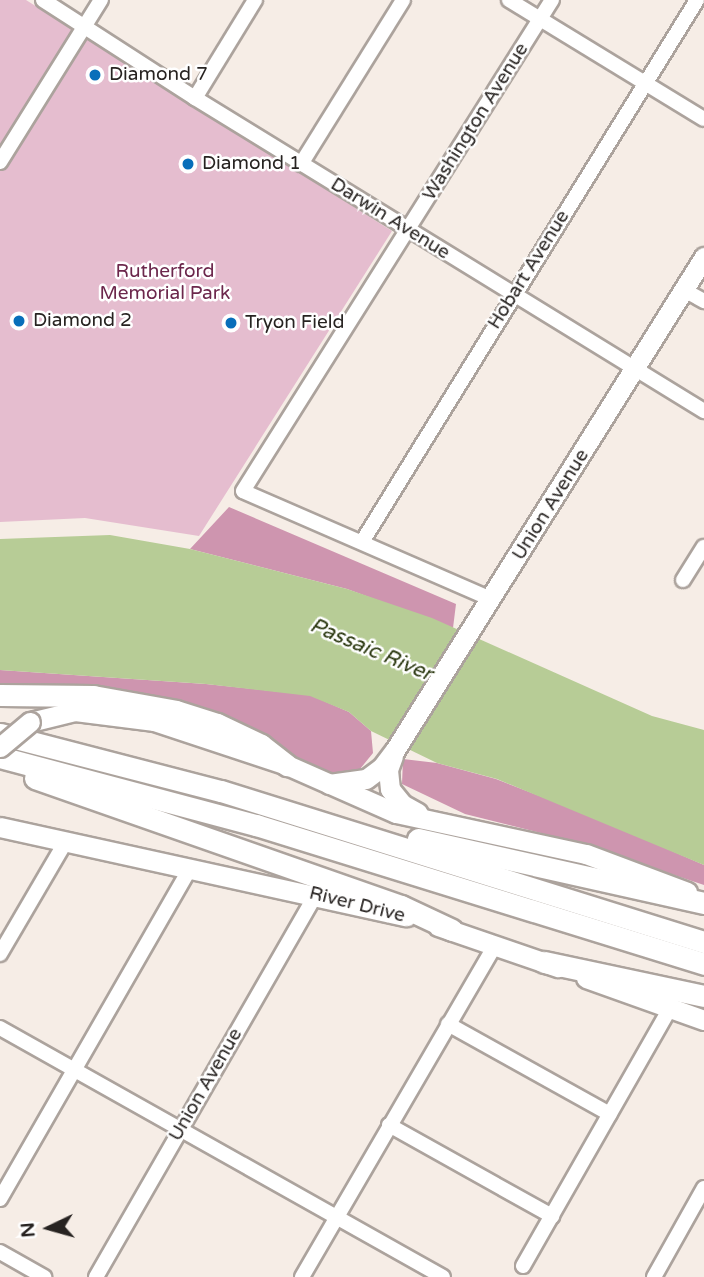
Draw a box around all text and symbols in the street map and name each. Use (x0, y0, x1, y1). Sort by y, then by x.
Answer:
street label: Washington Avenue (418, 39, 534, 205)
place label: Diamond 7 (109, 64, 208, 86)
marker: Diamond 7 (87, 67, 103, 83)
place label: Diamond 1 (202, 153, 301, 175)
marker: Diamond 1 (180, 156, 196, 172)
street label: Darwin Avenue (326, 173, 454, 265)
street label: Hobart Avenue (483, 206, 575, 334)
park label: Rutherford Memorial Park (100, 261, 230, 305)
place label: Diamond 2 (33, 310, 132, 332)
place label: Tryon Field (245, 312, 344, 334)
marker: Diamond 2 (11, 313, 27, 329)
marker: Tryon Field (223, 315, 239, 331)
street label: Union Avenue (508, 445, 594, 565)
water label: Passaic River (306, 613, 436, 687)
street label: River Drive (307, 882, 407, 928)
street label: Union Avenue (165, 1025, 247, 1145)
north arrow (14, 1193, 84, 1263)
text: N (16, 1221, 40, 1238)

